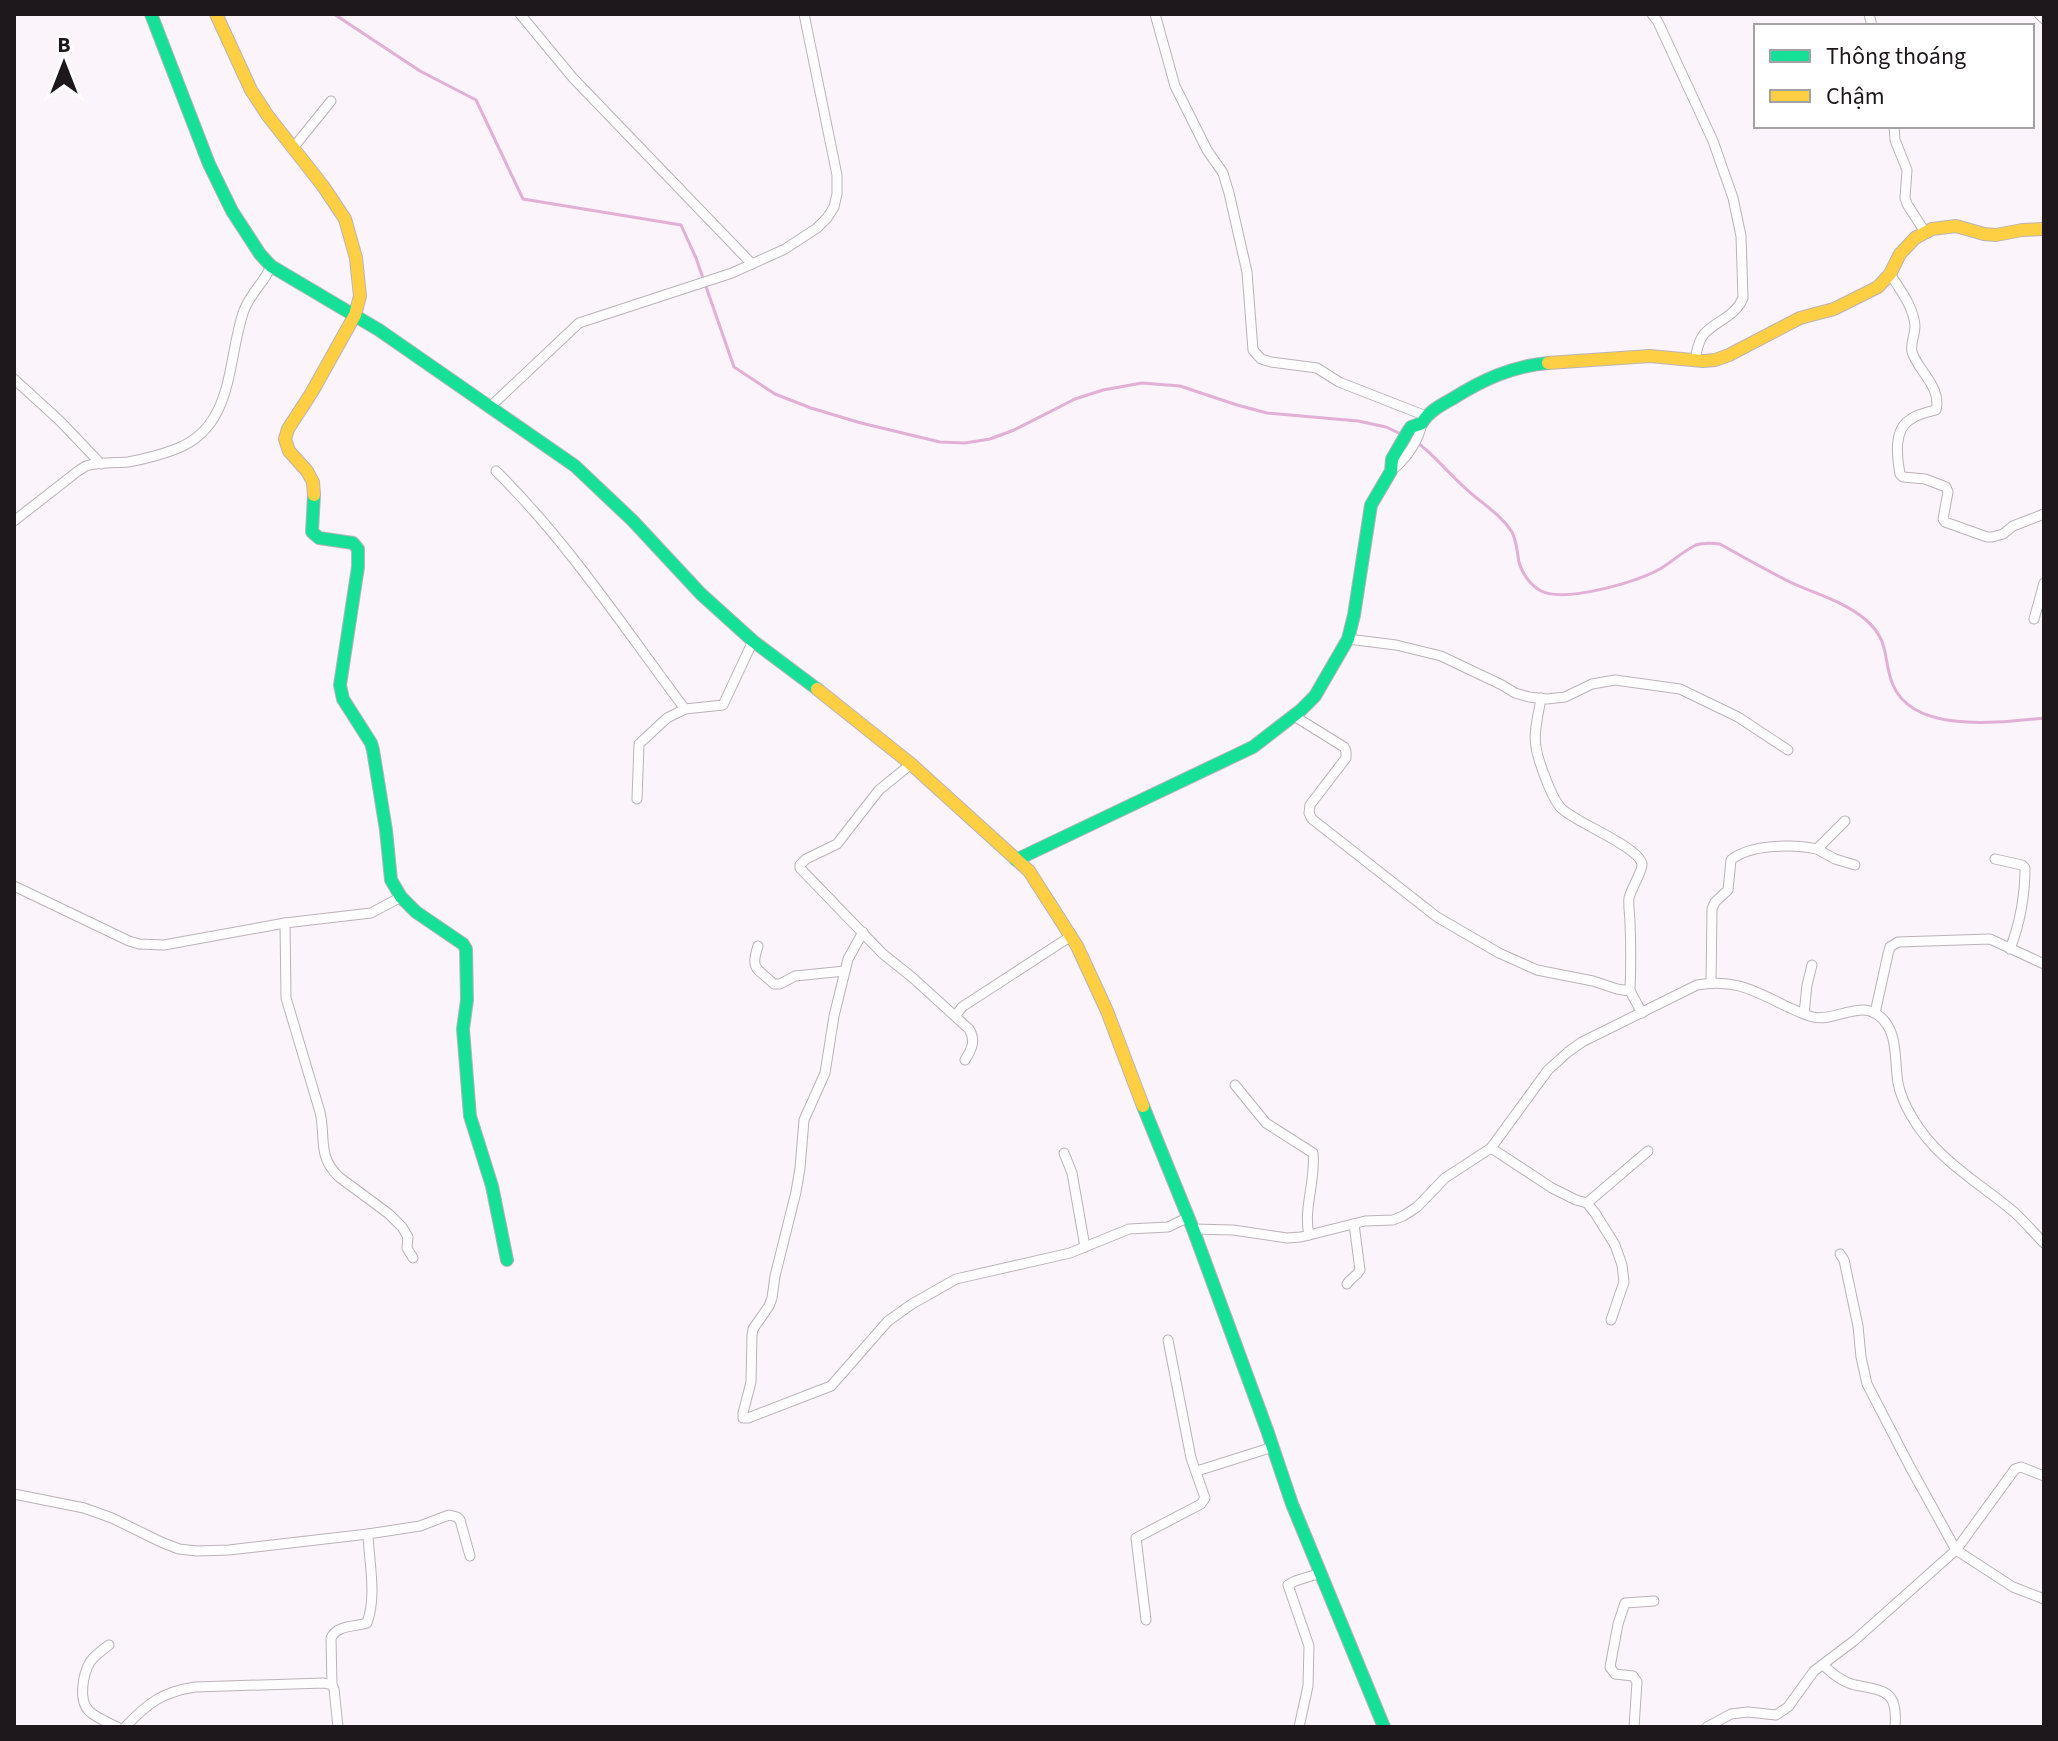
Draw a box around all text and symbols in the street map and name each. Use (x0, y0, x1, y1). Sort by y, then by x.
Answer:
north arrow (24, 24, 104, 104)
legend (1754, 24, 2034, 128)
text: B (57, 29, 71, 61)
text: Thông thoáng (1826, 39, 1966, 74)
text: Chậm (1826, 79, 1885, 114)

